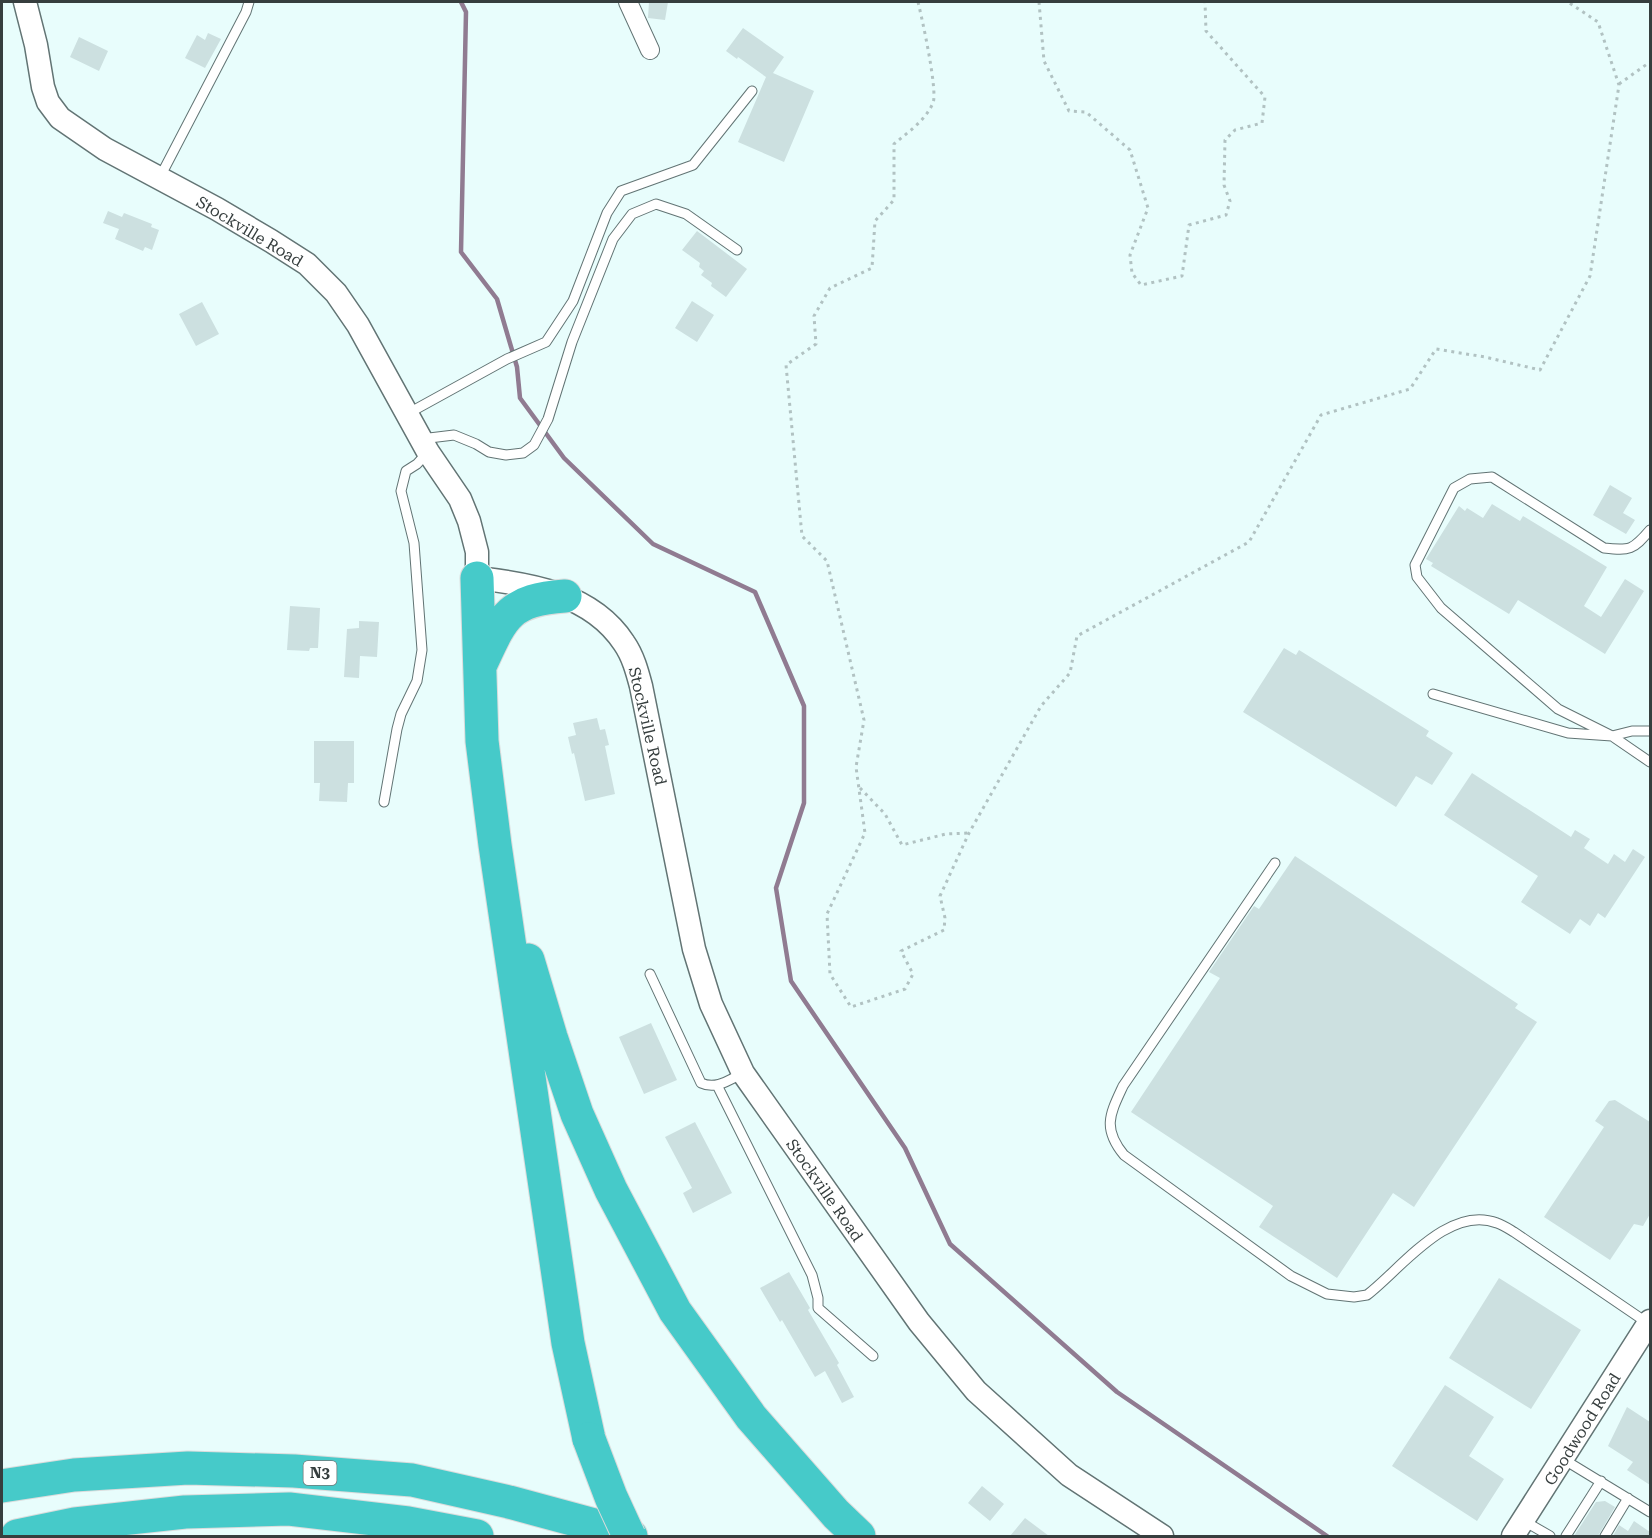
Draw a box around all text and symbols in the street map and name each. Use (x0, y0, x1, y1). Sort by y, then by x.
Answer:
street label: Stockville Road (193, 192, 306, 271)
street label: Stockville Road (625, 665, 670, 787)
street label: Stockville Road (782, 1135, 867, 1245)
street label: Goodwood Road (1540, 1370, 1625, 1489)
road number: N3 (304, 1461, 336, 1485)

